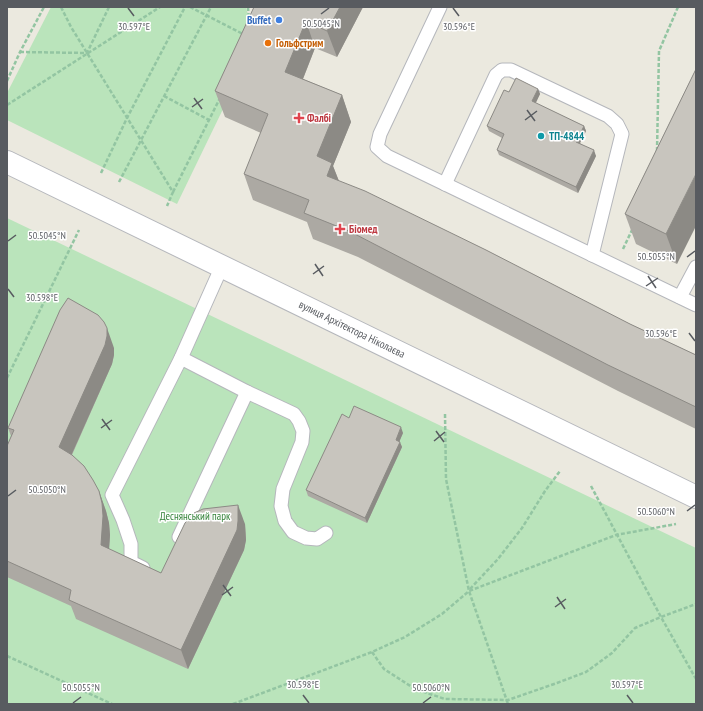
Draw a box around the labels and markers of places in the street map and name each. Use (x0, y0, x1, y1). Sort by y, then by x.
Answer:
place label: Buffet (247, 13, 272, 27)
marker: Buffet (274, 15, 284, 25)
place label: Гольфстрим (276, 36, 323, 50)
marker: Гольфстрим (263, 38, 273, 48)
place label: Фалбі (307, 111, 332, 125)
marker: Фалбі (294, 113, 304, 123)
place label: ТП-4844 (549, 129, 585, 143)
marker: ТП-4844 (536, 131, 546, 141)
place label: Біомед (349, 222, 378, 236)
marker: Біомед (334, 223, 346, 235)

